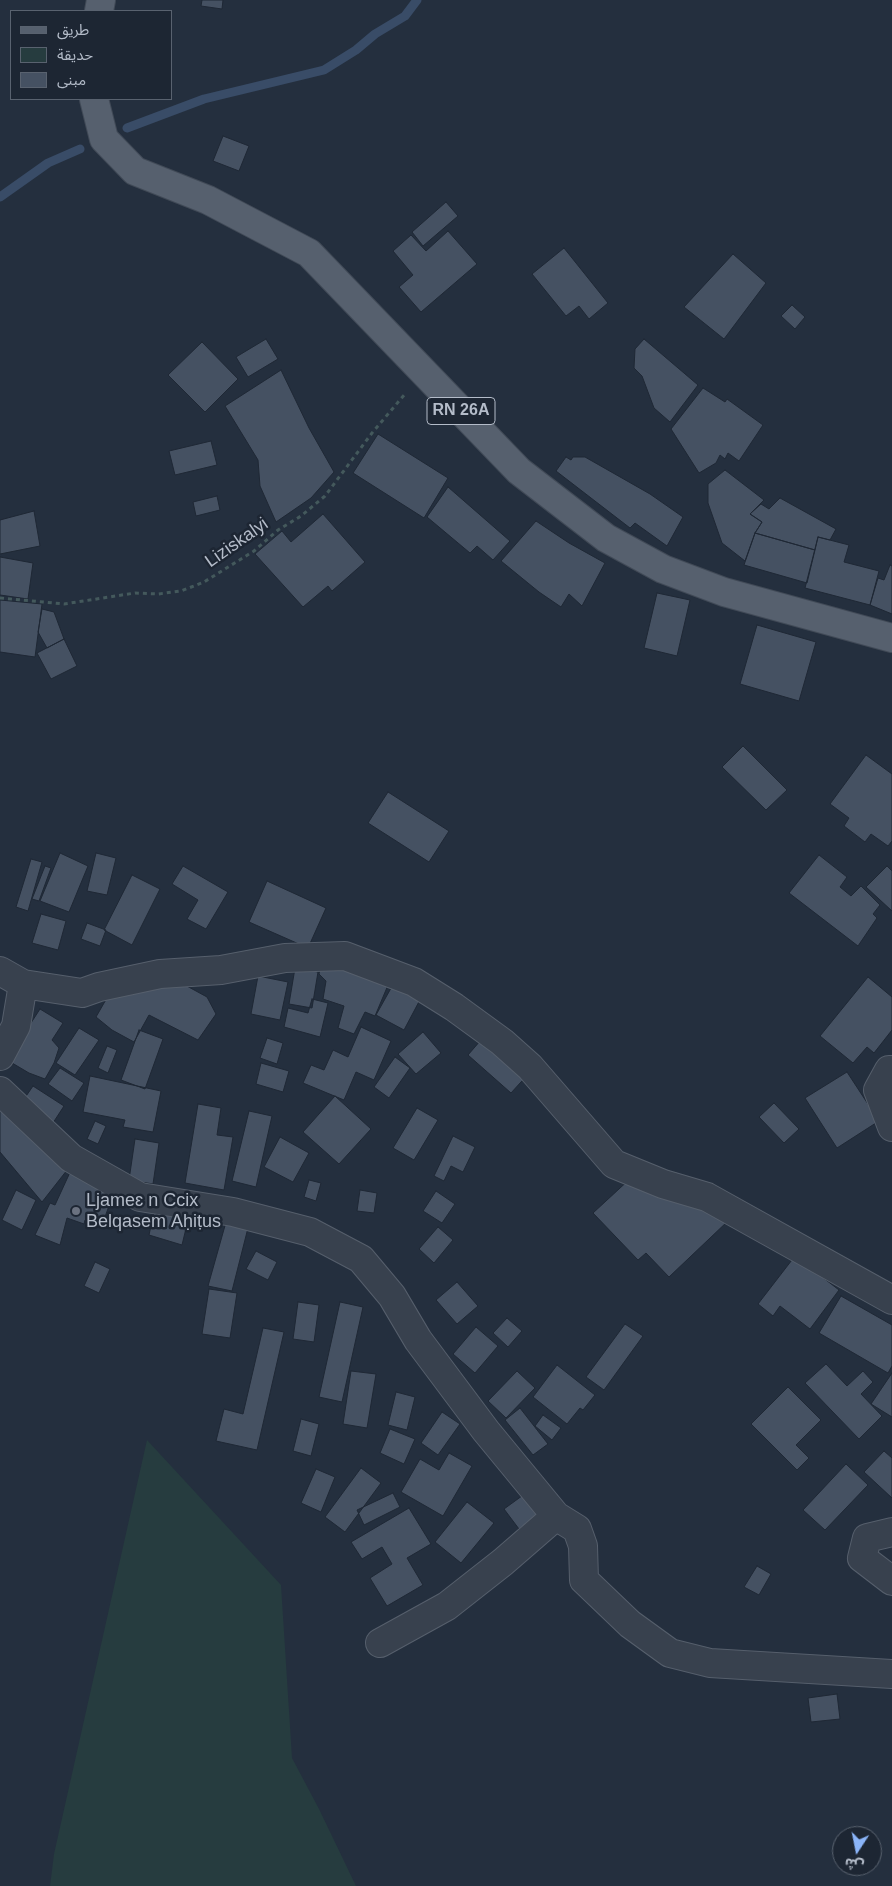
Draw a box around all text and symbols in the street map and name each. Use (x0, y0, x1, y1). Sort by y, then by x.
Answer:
legend (10, 10, 172, 100)
text: طريق (57, 21, 89, 38)
text: حديقة (57, 46, 93, 63)
text: مبنى (57, 71, 86, 88)
road number: RN 26A (427, 398, 495, 424)
street label: Liziskalyi (201, 513, 273, 573)
place label: Ljameɛ n Ccix Belqasem Aḥiṭus (86, 1190, 221, 1232)
marker: Ljameɛ n Ccix Belqasem Aḥiṭus (70, 1205, 82, 1217)
north arrow (832, 1826, 882, 1876)
text: ش (843, 1855, 865, 1874)

